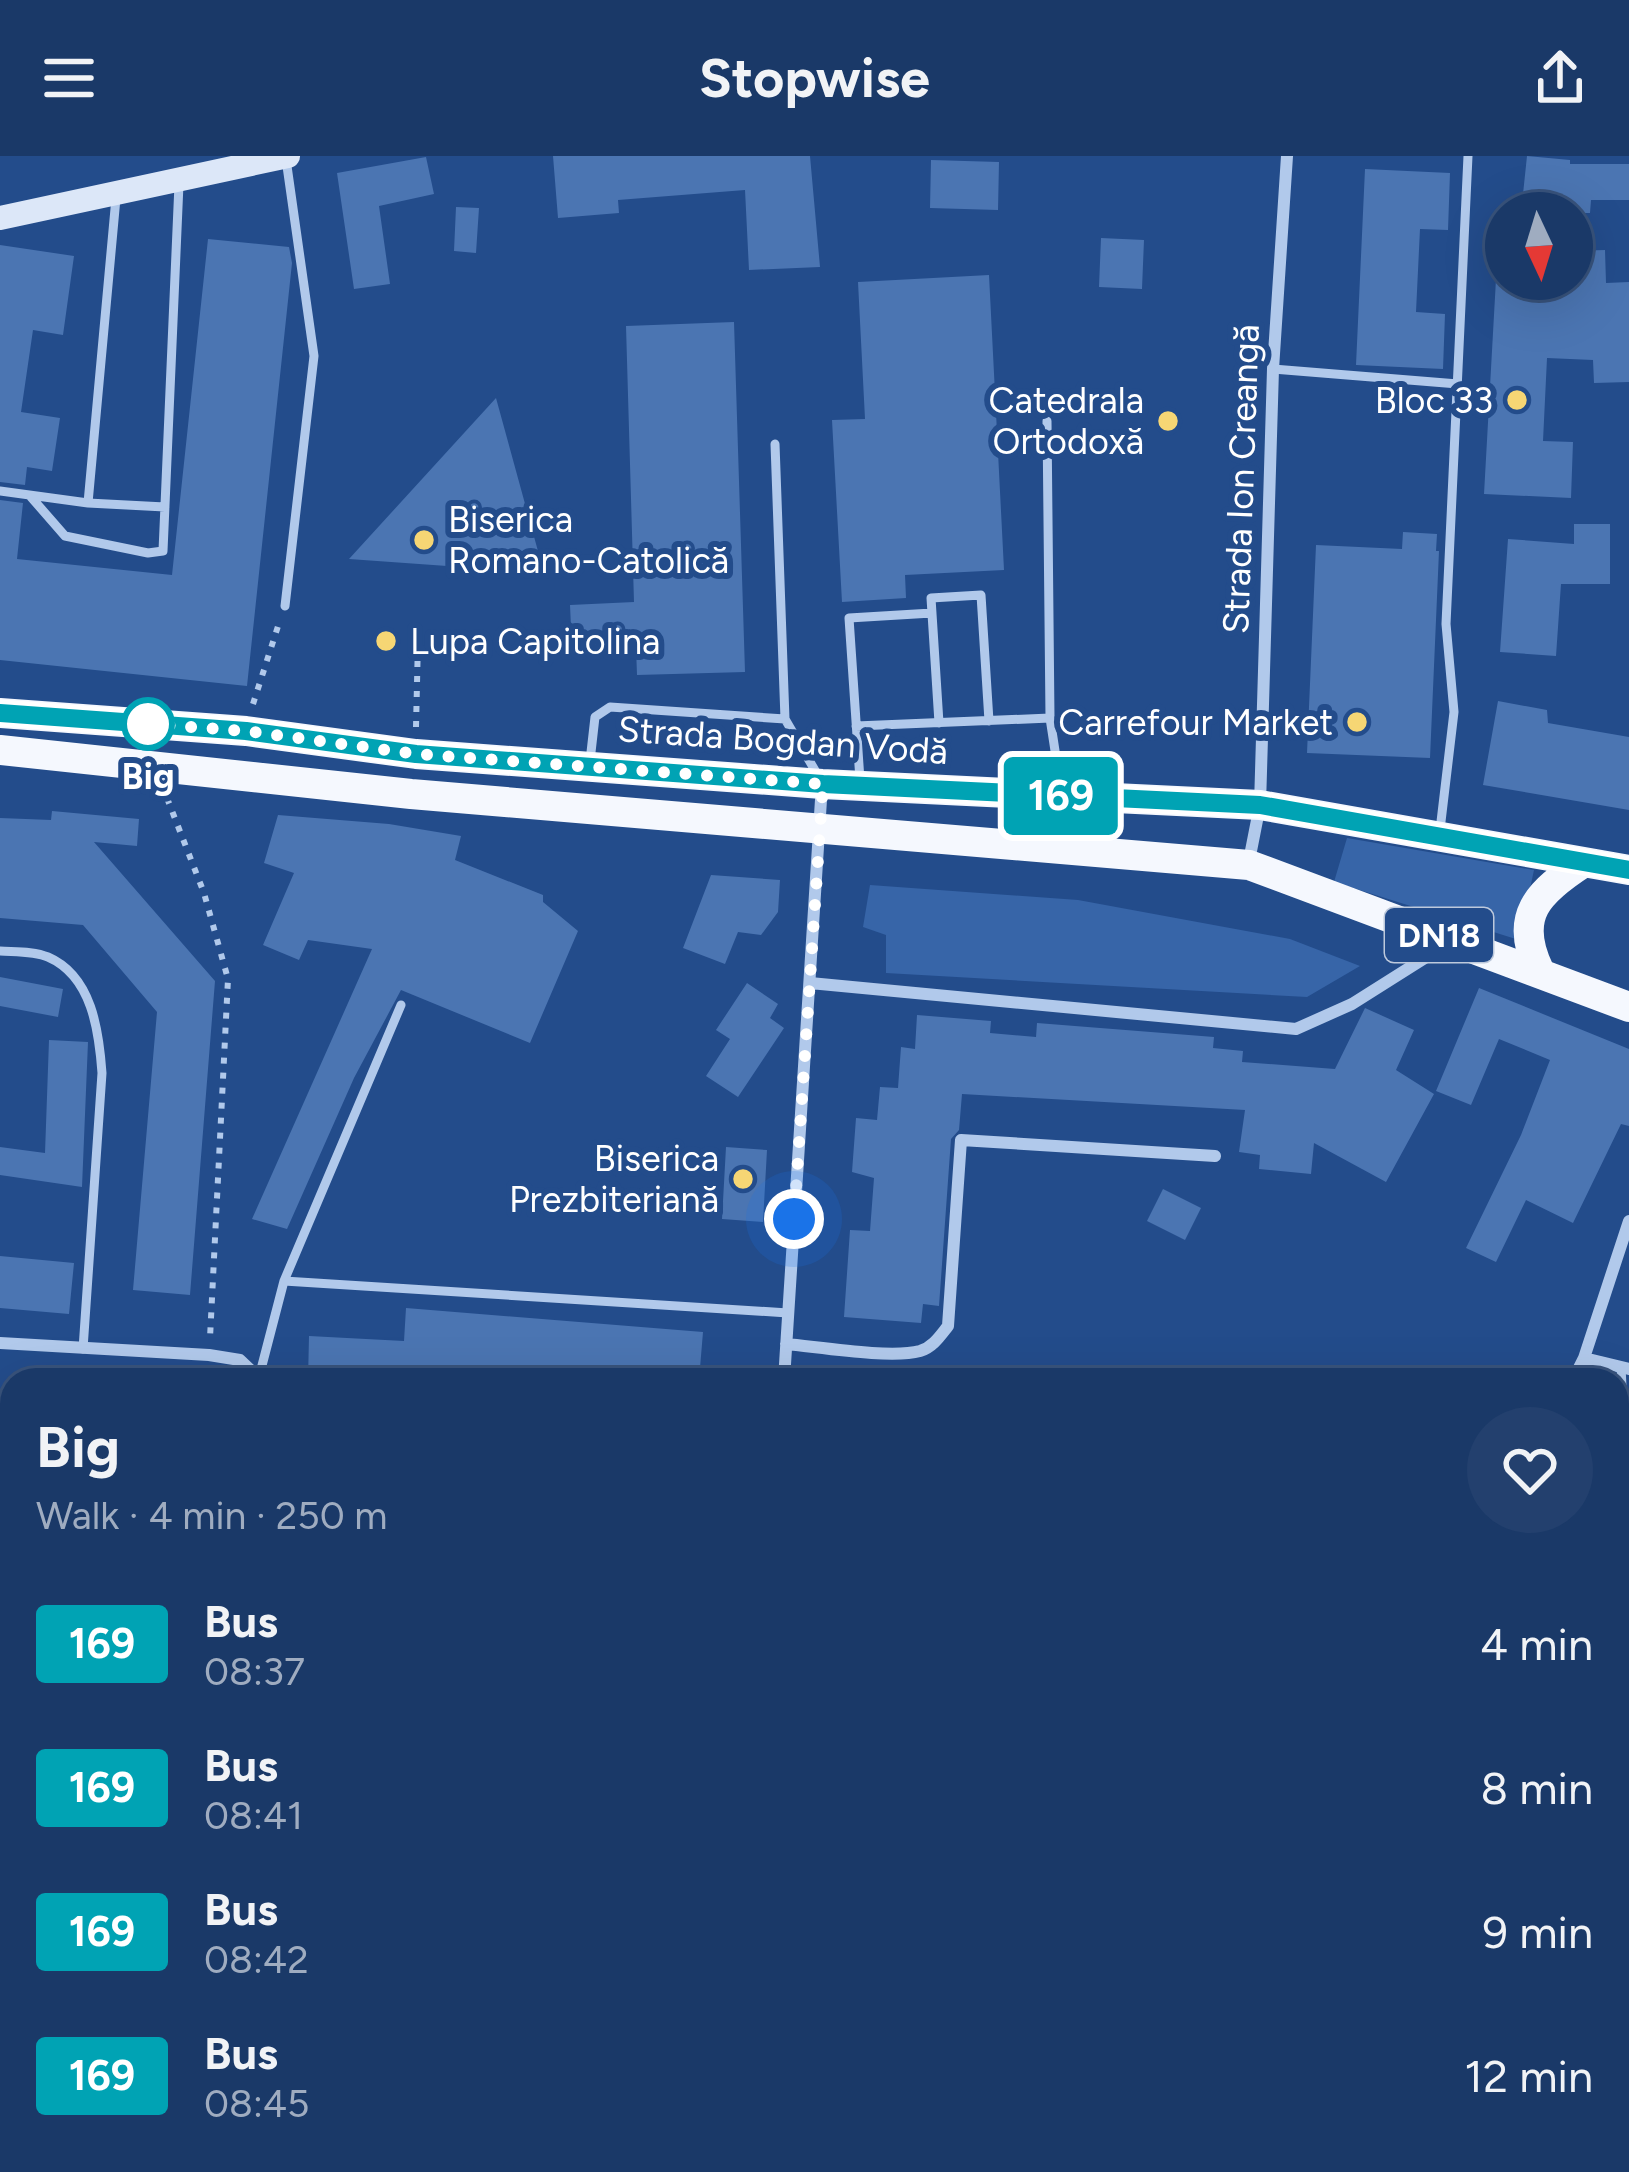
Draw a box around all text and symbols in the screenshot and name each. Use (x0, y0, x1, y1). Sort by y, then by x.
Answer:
icon: menu (36, 45, 102, 111)
icon: share (1527, 45, 1593, 111)
text: Stopwise (699, 46, 930, 111)
north arrow (1485, 192, 1593, 300)
map controls (1485, 192, 1593, 300)
street label: Strada Ion Creangă (1214, 323, 1268, 635)
place label: Catedrala Ortodoxă (989, 379, 1144, 463)
place label: Bloc 33 (1375, 379, 1493, 422)
marker: Bloc 33 (1504, 387, 1530, 413)
marker: Catedrala Ortodoxă (1155, 408, 1181, 434)
place label: Biserica Romano-Catolică (448, 498, 729, 582)
marker: Biserica Romano-Catolică (411, 527, 437, 553)
place label: Lupa Capitolina (410, 620, 660, 663)
marker: Lupa Capitolina (373, 628, 399, 654)
marker: Big (123, 699, 173, 749)
place label: Carrefour Market (1058, 701, 1333, 744)
street label: Strada Bogdan Vodă (616, 707, 950, 773)
marker: Carrefour Market (1344, 709, 1370, 735)
place label: Big (121, 755, 175, 798)
line badge: 169 (992, 757, 1130, 835)
text: 169 (1028, 770, 1094, 821)
road number: DN18 (1385, 908, 1493, 962)
place label: Biserica Prezbiteriană (509, 1137, 719, 1221)
marker: Biserica Prezbiteriană (730, 1166, 756, 1192)
your location (764, 1189, 824, 1249)
button: heart (1467, 1407, 1593, 1533)
text: Big (36, 1413, 120, 1481)
text: Walk · 4 min · 250 m (36, 1492, 387, 1539)
text: Bus (204, 1594, 278, 1648)
text: 4 min (1480, 1617, 1593, 1671)
text: 169 (69, 1618, 135, 1669)
text: 08:37 (204, 1648, 305, 1695)
text: Bus (204, 1738, 278, 1792)
text: 8 min (1480, 1761, 1593, 1815)
text: 169 (69, 1762, 135, 1813)
text: 08:41 (204, 1792, 303, 1839)
text: Bus (204, 1882, 278, 1936)
text: 9 min (1483, 1905, 1593, 1959)
text: 169 (69, 1906, 135, 1957)
text: 08:42 (204, 1936, 309, 1983)
text: Bus (204, 2026, 278, 2080)
text: 12 min (1464, 2049, 1593, 2103)
text: 169 (69, 2050, 135, 2101)
text: 08:45 (204, 2080, 309, 2127)

